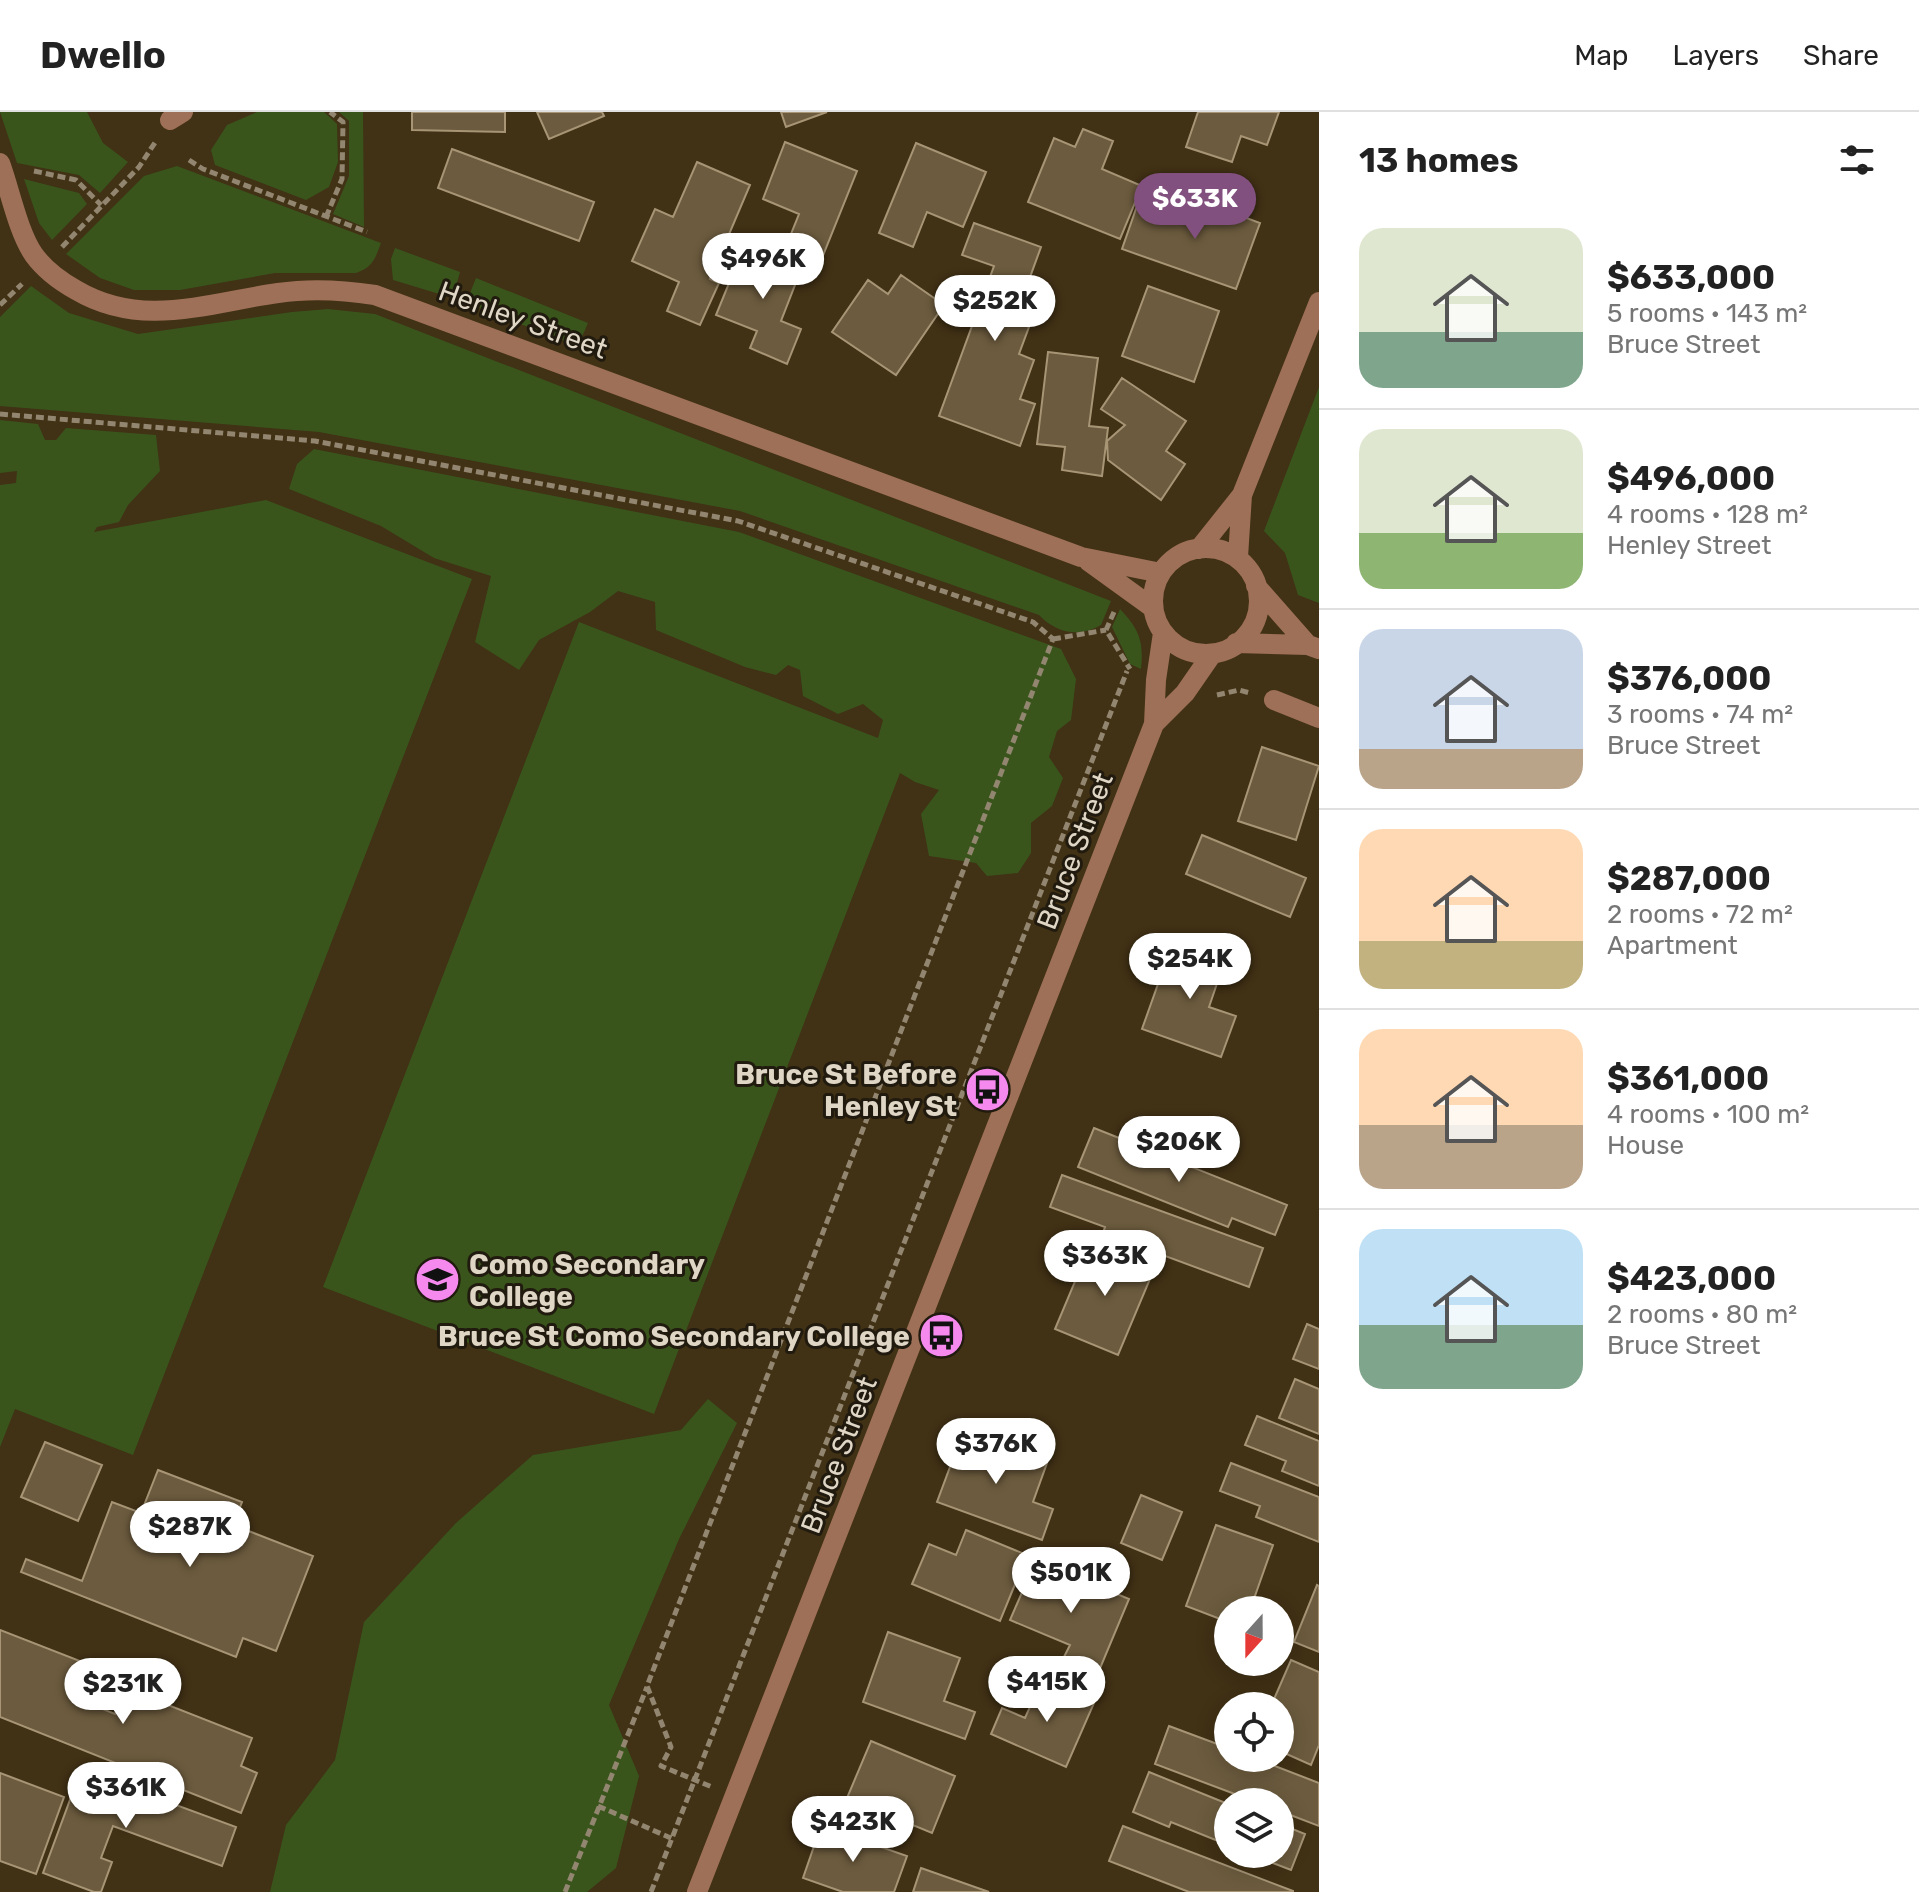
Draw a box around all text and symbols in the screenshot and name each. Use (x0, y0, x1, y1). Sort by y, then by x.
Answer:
text: Dwello (40, 32, 166, 78)
text: Map (1574, 39, 1629, 72)
text: Layers (1673, 39, 1759, 72)
text: Share (1803, 39, 1879, 72)
icon: filters (1835, 138, 1879, 182)
text: 13 homes (1359, 140, 1519, 181)
pin: $633K (1139, 173, 1251, 241)
text: $633K (1152, 183, 1238, 214)
pin: $496K (707, 233, 819, 301)
text: $496K (720, 243, 806, 274)
text: $633,000 (1607, 257, 1775, 298)
icon: home (1423, 260, 1519, 356)
street label: Henley Street (434, 274, 612, 366)
pin: $252K (939, 275, 1051, 343)
text: $252K (952, 285, 1038, 316)
text: 5 rooms · 143 m² (1607, 298, 1807, 329)
text: Bruce Street (1607, 329, 1760, 360)
text: $496,000 (1607, 458, 1775, 499)
icon: home (1423, 461, 1519, 557)
text: 4 rooms · 128 m² (1607, 499, 1808, 530)
text: Henley Street (1607, 530, 1771, 561)
text: $376,000 (1607, 658, 1771, 699)
icon: home (1423, 661, 1519, 757)
text: 3 rooms · 74 m² (1607, 699, 1793, 730)
text: Bruce Street (1607, 730, 1760, 761)
street label: Bruce Street (1030, 768, 1120, 934)
text: $287,000 (1607, 858, 1771, 899)
icon: home (1423, 861, 1519, 957)
text: 2 rooms · 72 m² (1607, 899, 1793, 930)
text: Apartment (1607, 930, 1738, 961)
pin: $254K (1134, 933, 1246, 1001)
text: $254K (1147, 943, 1233, 974)
place label: Bruce St Before Henley St (735, 1058, 957, 1123)
text: $361,000 (1607, 1058, 1769, 1099)
icon: home (1423, 1061, 1519, 1157)
bus stop icon: Bruce St Before Henley St (964, 1066, 1012, 1114)
text: 4 rooms · 100 m² (1607, 1099, 1809, 1130)
pin: $206K (1123, 1116, 1235, 1184)
text: $206K (1136, 1126, 1222, 1157)
text: House (1607, 1130, 1684, 1161)
pin: $363K (1049, 1230, 1161, 1298)
text: $363K (1062, 1240, 1148, 1271)
place label: Como Secondary College (469, 1248, 705, 1313)
school or university icon: Como Secondary College (414, 1256, 462, 1304)
text: $423,000 (1607, 1258, 1776, 1299)
icon: home (1423, 1261, 1519, 1357)
text: 2 rooms · 80 m² (1607, 1299, 1797, 1330)
bus stop icon: Bruce St Como Secondary College (917, 1312, 965, 1360)
place label: Bruce St Como Secondary College (438, 1320, 910, 1353)
text: Bruce Street (1607, 1330, 1760, 1361)
street label: Bruce Street (794, 1372, 884, 1538)
pin: $376K (940, 1418, 1052, 1486)
text: $376K (955, 1428, 1037, 1459)
pin: $287K (134, 1501, 246, 1569)
text: $287K (148, 1511, 232, 1542)
pin: $501K (1015, 1547, 1127, 1615)
text: $501K (1030, 1557, 1112, 1588)
north arrow (1214, 1596, 1294, 1676)
map controls (1214, 1596, 1294, 1868)
pin: $415K (991, 1656, 1103, 1724)
pin: $231K (67, 1658, 179, 1726)
text: $415K (1006, 1666, 1088, 1697)
text: $231K (82, 1668, 164, 1699)
button: locate (1214, 1692, 1294, 1772)
pin: $361K (70, 1762, 182, 1830)
text: $361K (85, 1772, 167, 1803)
button: layers (1214, 1788, 1294, 1868)
pin: $423K (797, 1796, 909, 1864)
text: $423K (810, 1806, 896, 1837)

